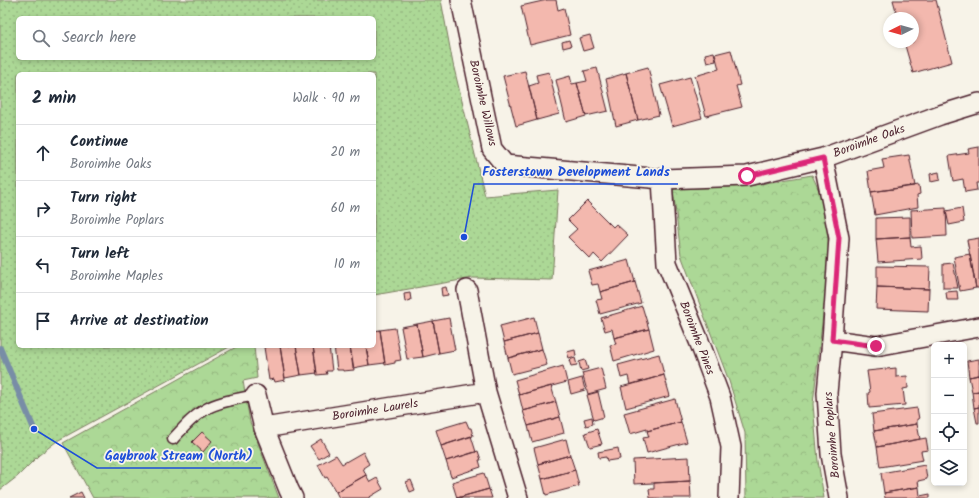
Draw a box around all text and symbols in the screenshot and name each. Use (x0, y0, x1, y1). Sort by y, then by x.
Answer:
north arrow (883, 12, 919, 48)
search box (16, 16, 376, 60)
text: Search here (62, 26, 136, 50)
icon: search (30, 27, 52, 49)
street label: Boroimhe Willows (464, 58, 502, 148)
text: 2 min (32, 85, 76, 112)
text: Walk · 90 m (293, 88, 360, 109)
street label: Boroimhe Oaks (830, 119, 908, 163)
text: Continue (70, 130, 128, 154)
icon: ahead (32, 142, 54, 164)
text: 20 m (330, 142, 360, 163)
text: Boroimhe Oaks (70, 154, 152, 175)
callout: Fosterstown Development Lands (474, 159, 678, 184)
text: Fosterstown Development Lands (482, 162, 670, 183)
route start (738, 167, 756, 185)
text: Turn right (70, 186, 137, 210)
icon: right (32, 198, 54, 220)
text: 60 m (331, 198, 360, 219)
text: Boroimhe Poplars (70, 210, 164, 231)
text: Turn left (70, 242, 130, 266)
icon: left (32, 254, 54, 276)
text: 10 m (334, 254, 360, 275)
text: Boroimhe Maples (70, 266, 163, 287)
street label: Boroimhe Pines (674, 298, 720, 378)
text: Arrive at destination (70, 309, 209, 333)
icon: arrive (32, 310, 54, 332)
route end (867, 337, 885, 355)
map controls (931, 342, 967, 486)
button: + (931, 342, 967, 378)
button: − (931, 378, 967, 414)
street label: Boroimhe Poplars (819, 391, 845, 479)
street label: Boroimhe Laurels (331, 394, 419, 426)
button: locate (931, 414, 967, 450)
callout: Gaybrook Stream (North) (97, 443, 261, 468)
text: Gaybrook Stream (North) (105, 446, 253, 467)
button: layers (931, 450, 967, 486)

